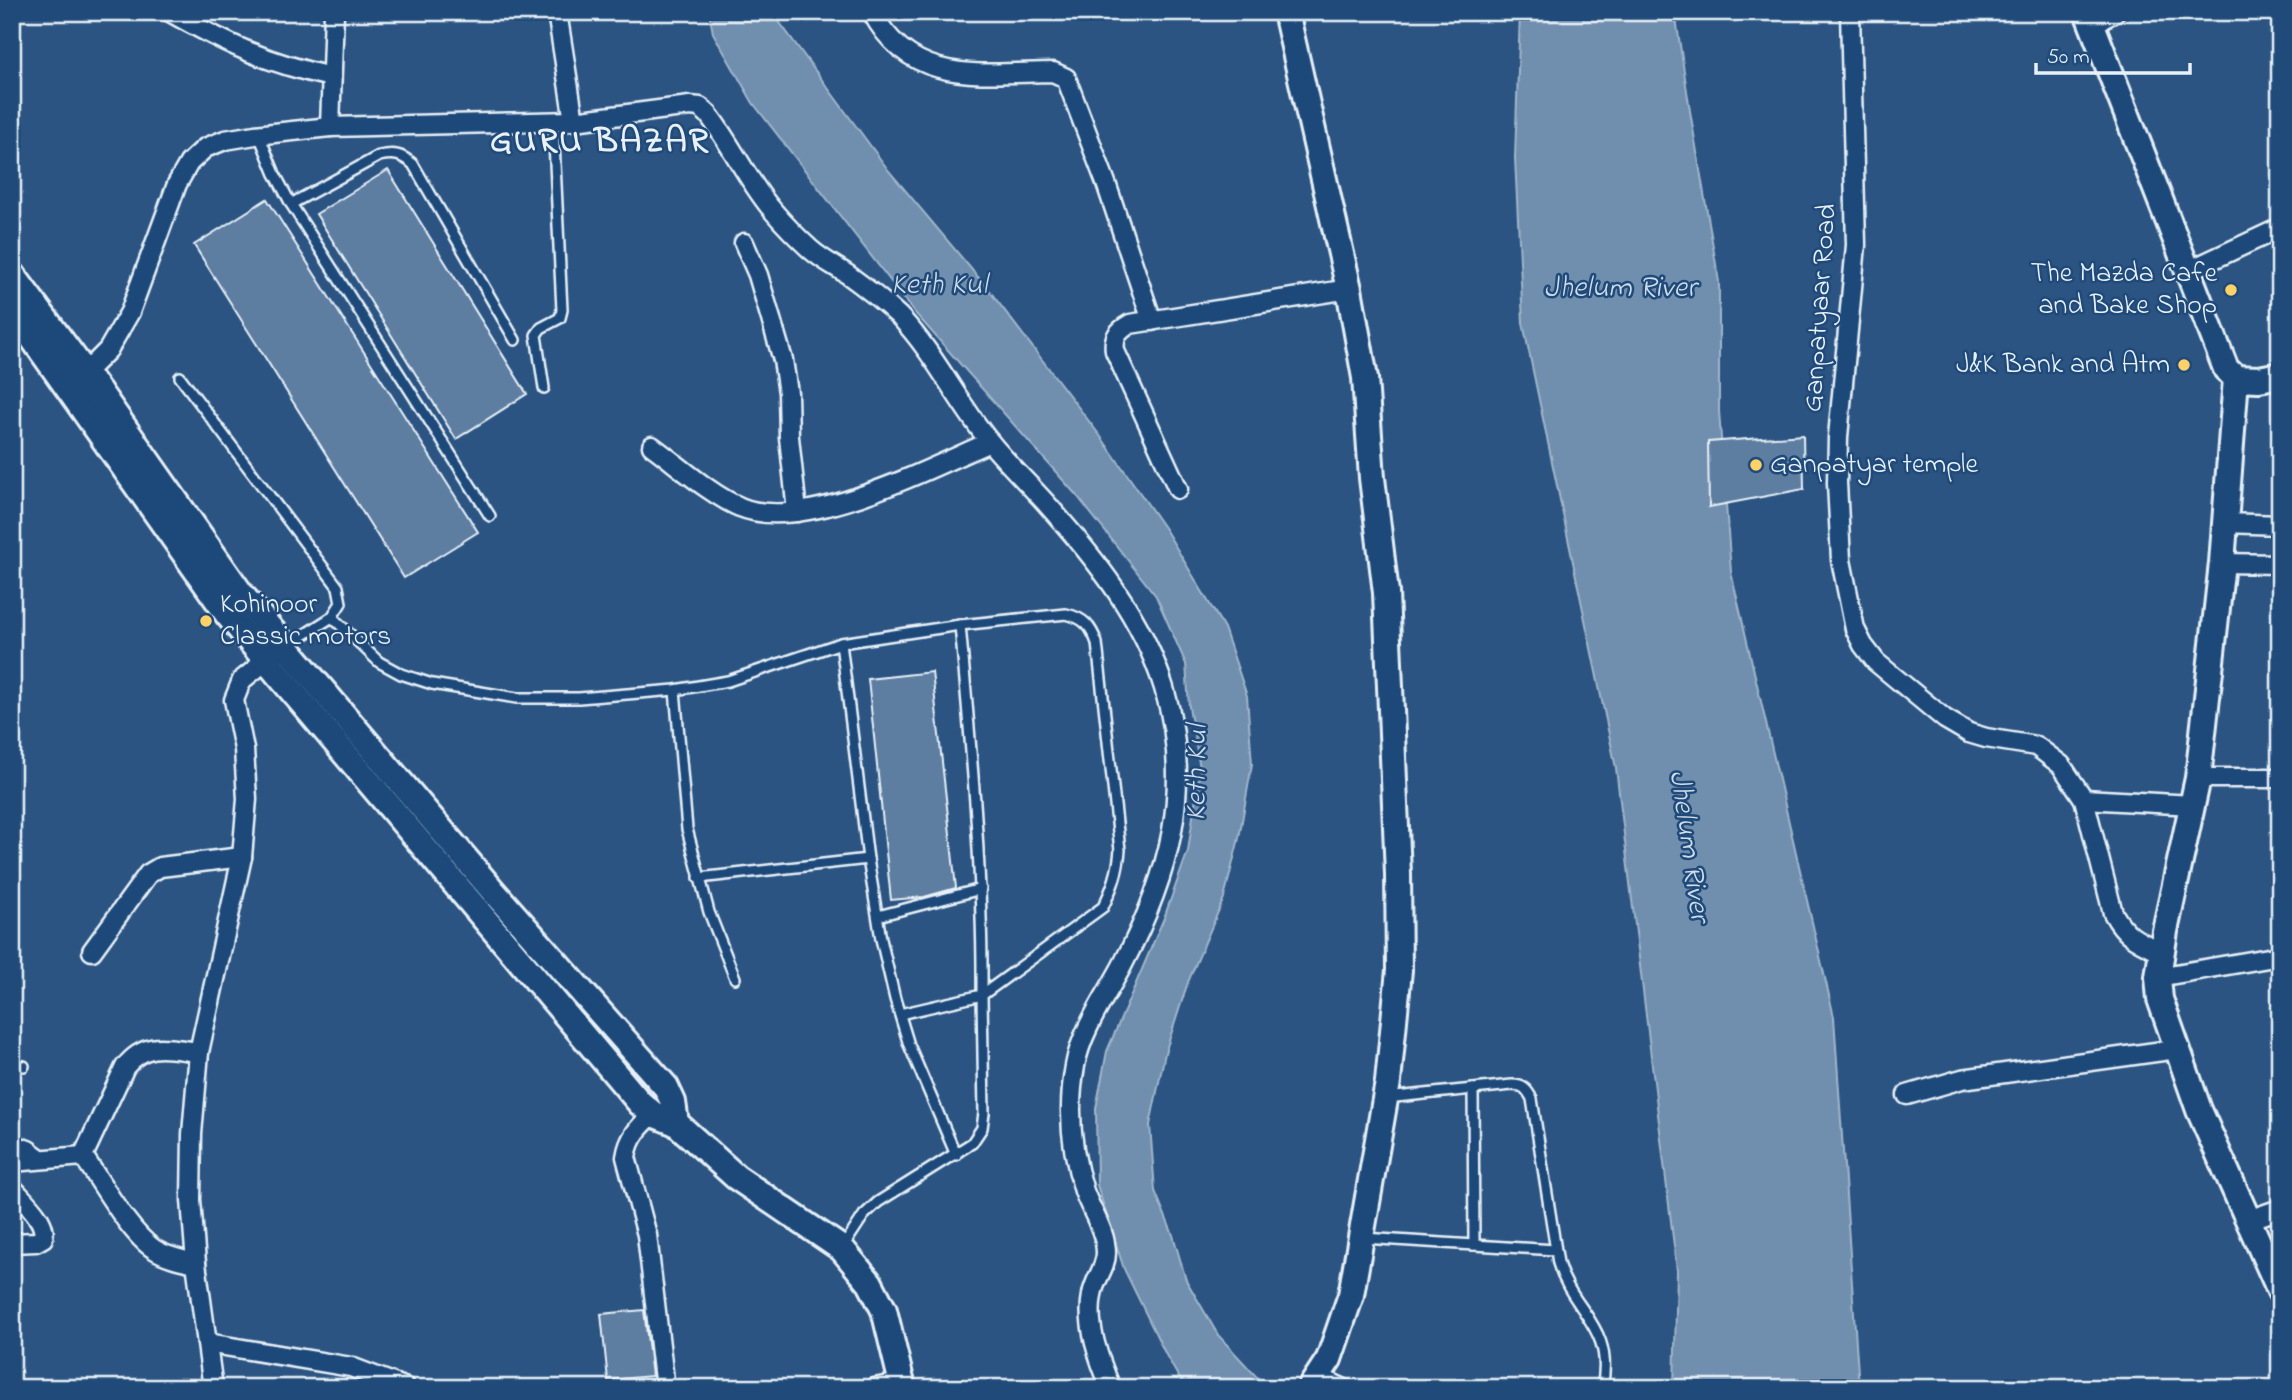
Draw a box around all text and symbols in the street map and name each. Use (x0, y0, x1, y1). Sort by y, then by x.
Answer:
scale bar (2036, 32, 2190, 76)
text: 50 m (2047, 43, 2090, 73)
district label: GURU BAZAR (490, 117, 710, 168)
street label: Ganpatyaar Road (1793, 202, 1849, 413)
place label: The Mazda Cafe and Bake Shop (2030, 254, 2217, 327)
water label: Keth Kul (891, 264, 991, 308)
water label: Jhelum River (1544, 267, 1700, 311)
marker: The Mazda Cafe and Bake Shop (2223, 282, 2239, 298)
place label: J&K Bank and Atm (1956, 345, 2170, 386)
marker: J&K Bank and Atm (2176, 357, 2192, 373)
place label: Ganpatyar temple (1770, 445, 1978, 486)
marker: Ganpatyar temple (1748, 457, 1764, 473)
place label: Kohinoor Classic motors (220, 585, 391, 658)
marker: Kohinoor Classic motors (198, 613, 214, 629)
water label: Keth Kul (1175, 720, 1221, 822)
water label: Jhelum River (1656, 767, 1721, 928)

